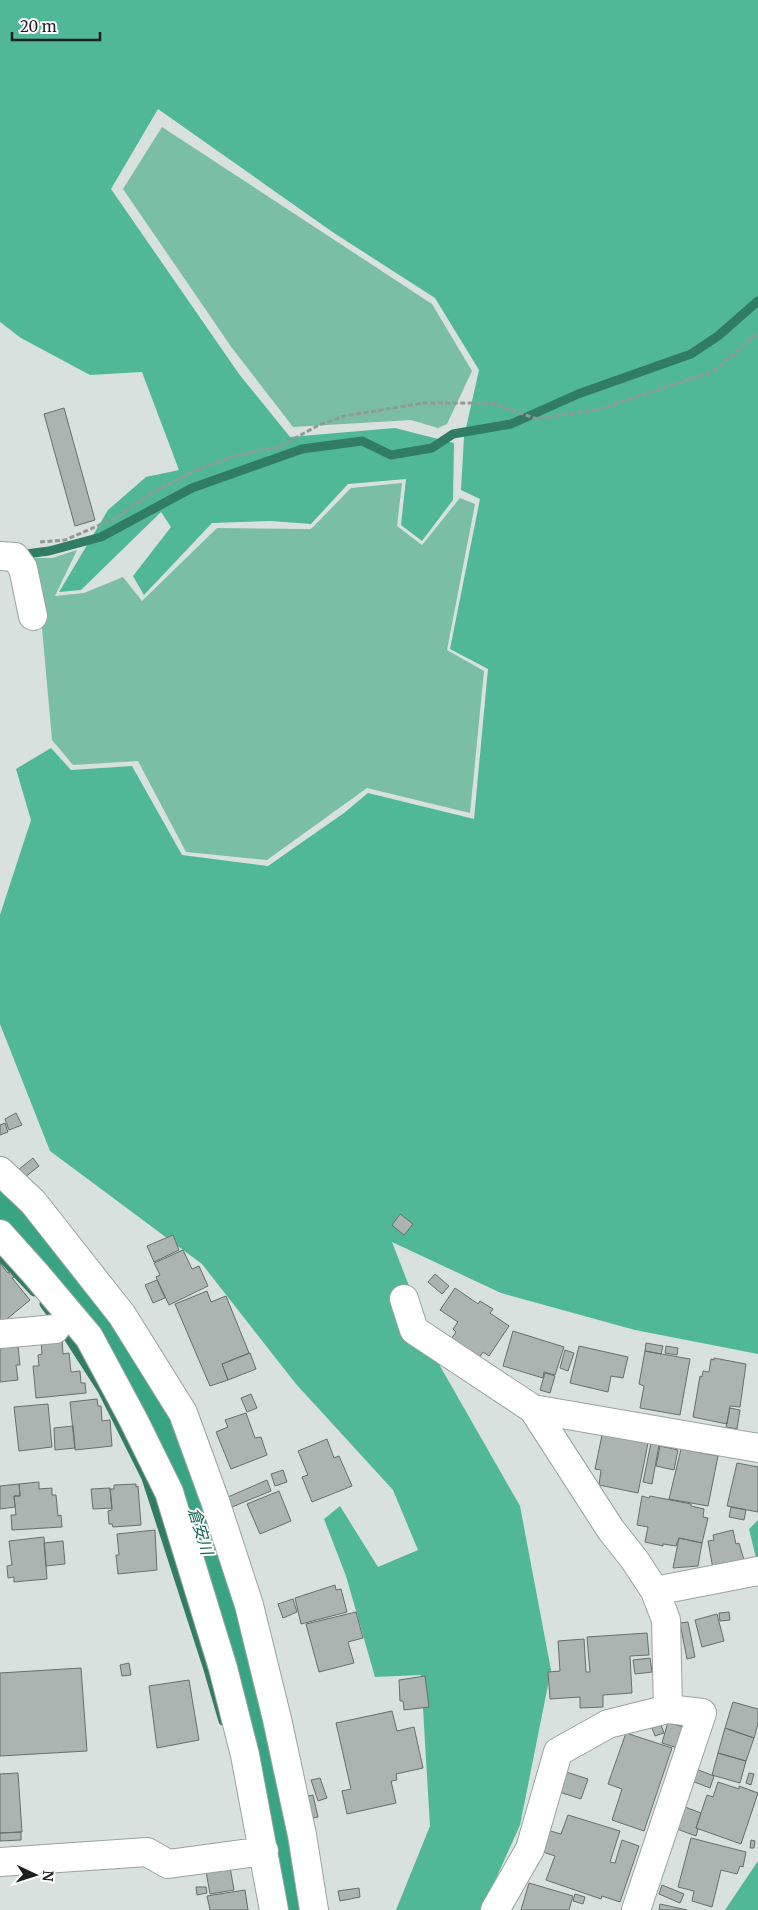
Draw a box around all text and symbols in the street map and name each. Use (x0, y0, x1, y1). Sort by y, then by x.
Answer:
scale bar (12, 10, 100, 42)
text: 20 m (20, 17, 57, 36)
water label: 倉安川 (184, 1505, 218, 1559)
north arrow (10, 1850, 60, 1900)
text: N (39, 1870, 57, 1882)

